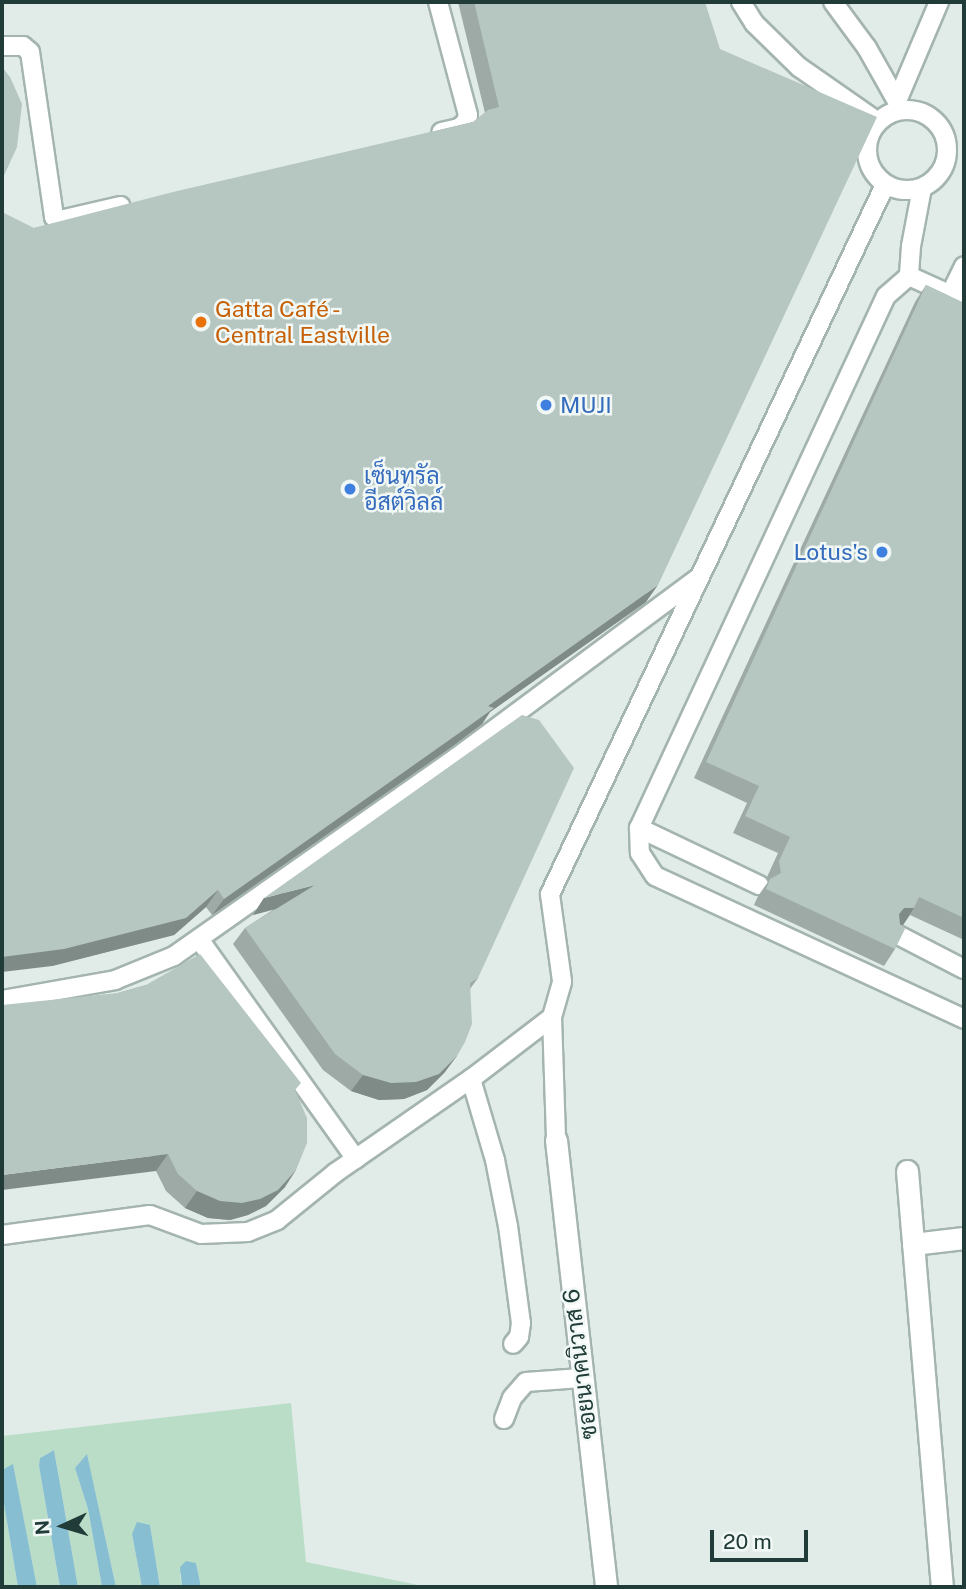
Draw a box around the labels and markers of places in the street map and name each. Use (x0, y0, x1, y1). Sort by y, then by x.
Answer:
place label: Gatta Café - Central Eastville (215, 295, 390, 349)
marker: Gatta Café - Central Eastville (193, 314, 209, 330)
place label: MUJI (560, 391, 612, 419)
marker: MUJI (538, 397, 554, 413)
place label: เซ็นทรัล อีสต์วิลล์ (364, 462, 443, 516)
marker: เซ็นทรัล อีสต์วิลล์ (342, 481, 358, 497)
place label: Lotus's (793, 538, 868, 566)
marker: Lotus's (874, 544, 890, 560)

